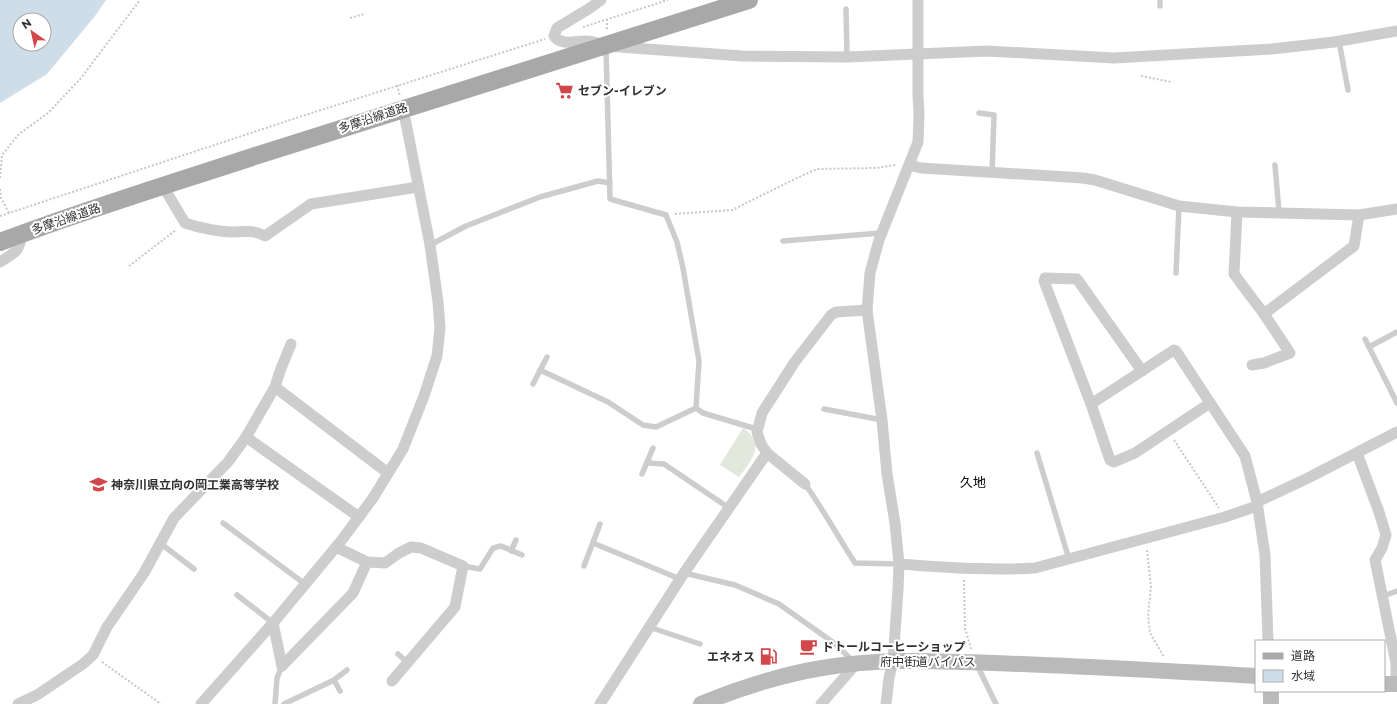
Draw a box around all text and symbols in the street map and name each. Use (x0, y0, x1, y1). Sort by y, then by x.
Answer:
north arrow (12, 12, 52, 52)
text: N (19, 15, 34, 32)
supermarket icon: セブン-イレブン (555, 81, 575, 101)
place label: セブン-イレブン (578, 83, 667, 98)
street label: 多摩沿線道路 (336, 99, 409, 136)
street label: 多摩沿線道路 (29, 200, 102, 237)
district label: 久地 (960, 474, 986, 490)
school or university icon: 神奈川県立向の岡工業高等学校 (88, 475, 108, 495)
place label: 神奈川県立向の岡工業高等学校 (111, 477, 279, 492)
cafe icon: ドトールコーヒーショップ (799, 637, 819, 657)
place label: ドトールコーヒーショップ (822, 639, 966, 654)
legend (1255, 640, 1385, 692)
fuel station icon: エネオス (758, 647, 778, 667)
text: 道路 (1291, 648, 1315, 663)
place label: エネオス (707, 649, 755, 664)
street label: 府中街道バイパス (880, 654, 976, 669)
text: 水域 (1291, 668, 1315, 683)

